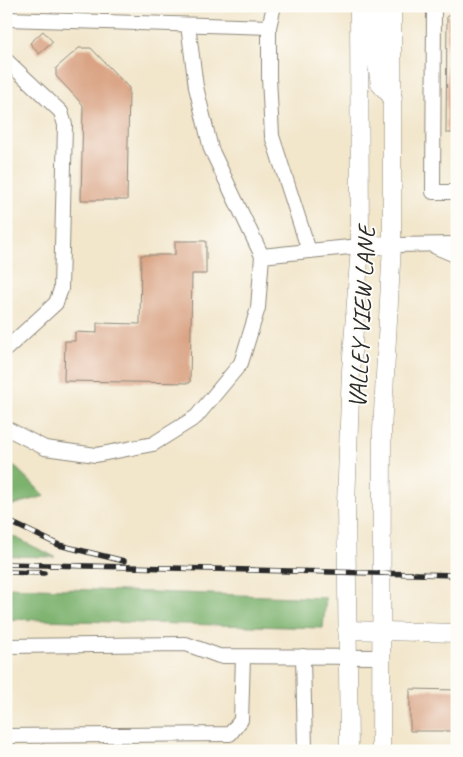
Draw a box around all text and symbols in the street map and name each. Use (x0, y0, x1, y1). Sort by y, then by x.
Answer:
street label: VALLEY VIEW LANE (341, 222, 383, 409)

